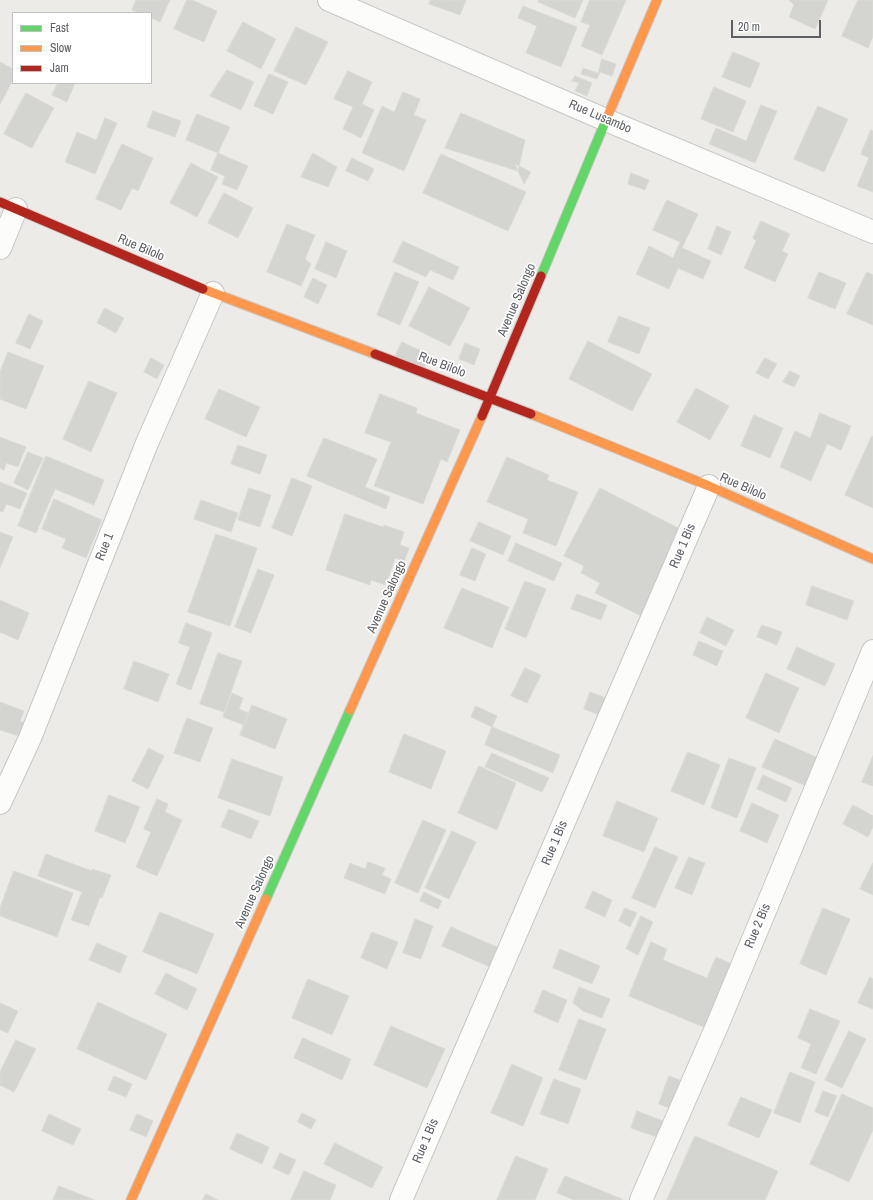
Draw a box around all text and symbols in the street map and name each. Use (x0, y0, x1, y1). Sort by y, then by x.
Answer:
legend (12, 12, 152, 84)
scale bar (733, 12, 823, 38)
text: 20 m (738, 19, 760, 35)
text: Fast (50, 20, 69, 36)
text: Slow (50, 40, 71, 56)
text: Jam (50, 60, 69, 76)
street label: Rue Lusambo (566, 97, 634, 137)
street label: Rue Bilolo (115, 231, 167, 265)
street label: Avenue Salongo (495, 261, 539, 339)
street label: Rue Bilolo (416, 349, 468, 381)
street label: Rue Bilolo (717, 470, 769, 504)
street label: Rue 1 Bis (667, 521, 699, 571)
street label: Rue 1 (92, 531, 118, 563)
street label: Avenue Salongo (364, 558, 410, 636)
street label: Rue 1 Bis (539, 818, 571, 868)
street label: Avenue Salongo (232, 853, 278, 931)
street label: Rue 2 Bis (742, 901, 774, 951)
street label: Rue 1 Bis (410, 1116, 442, 1166)

